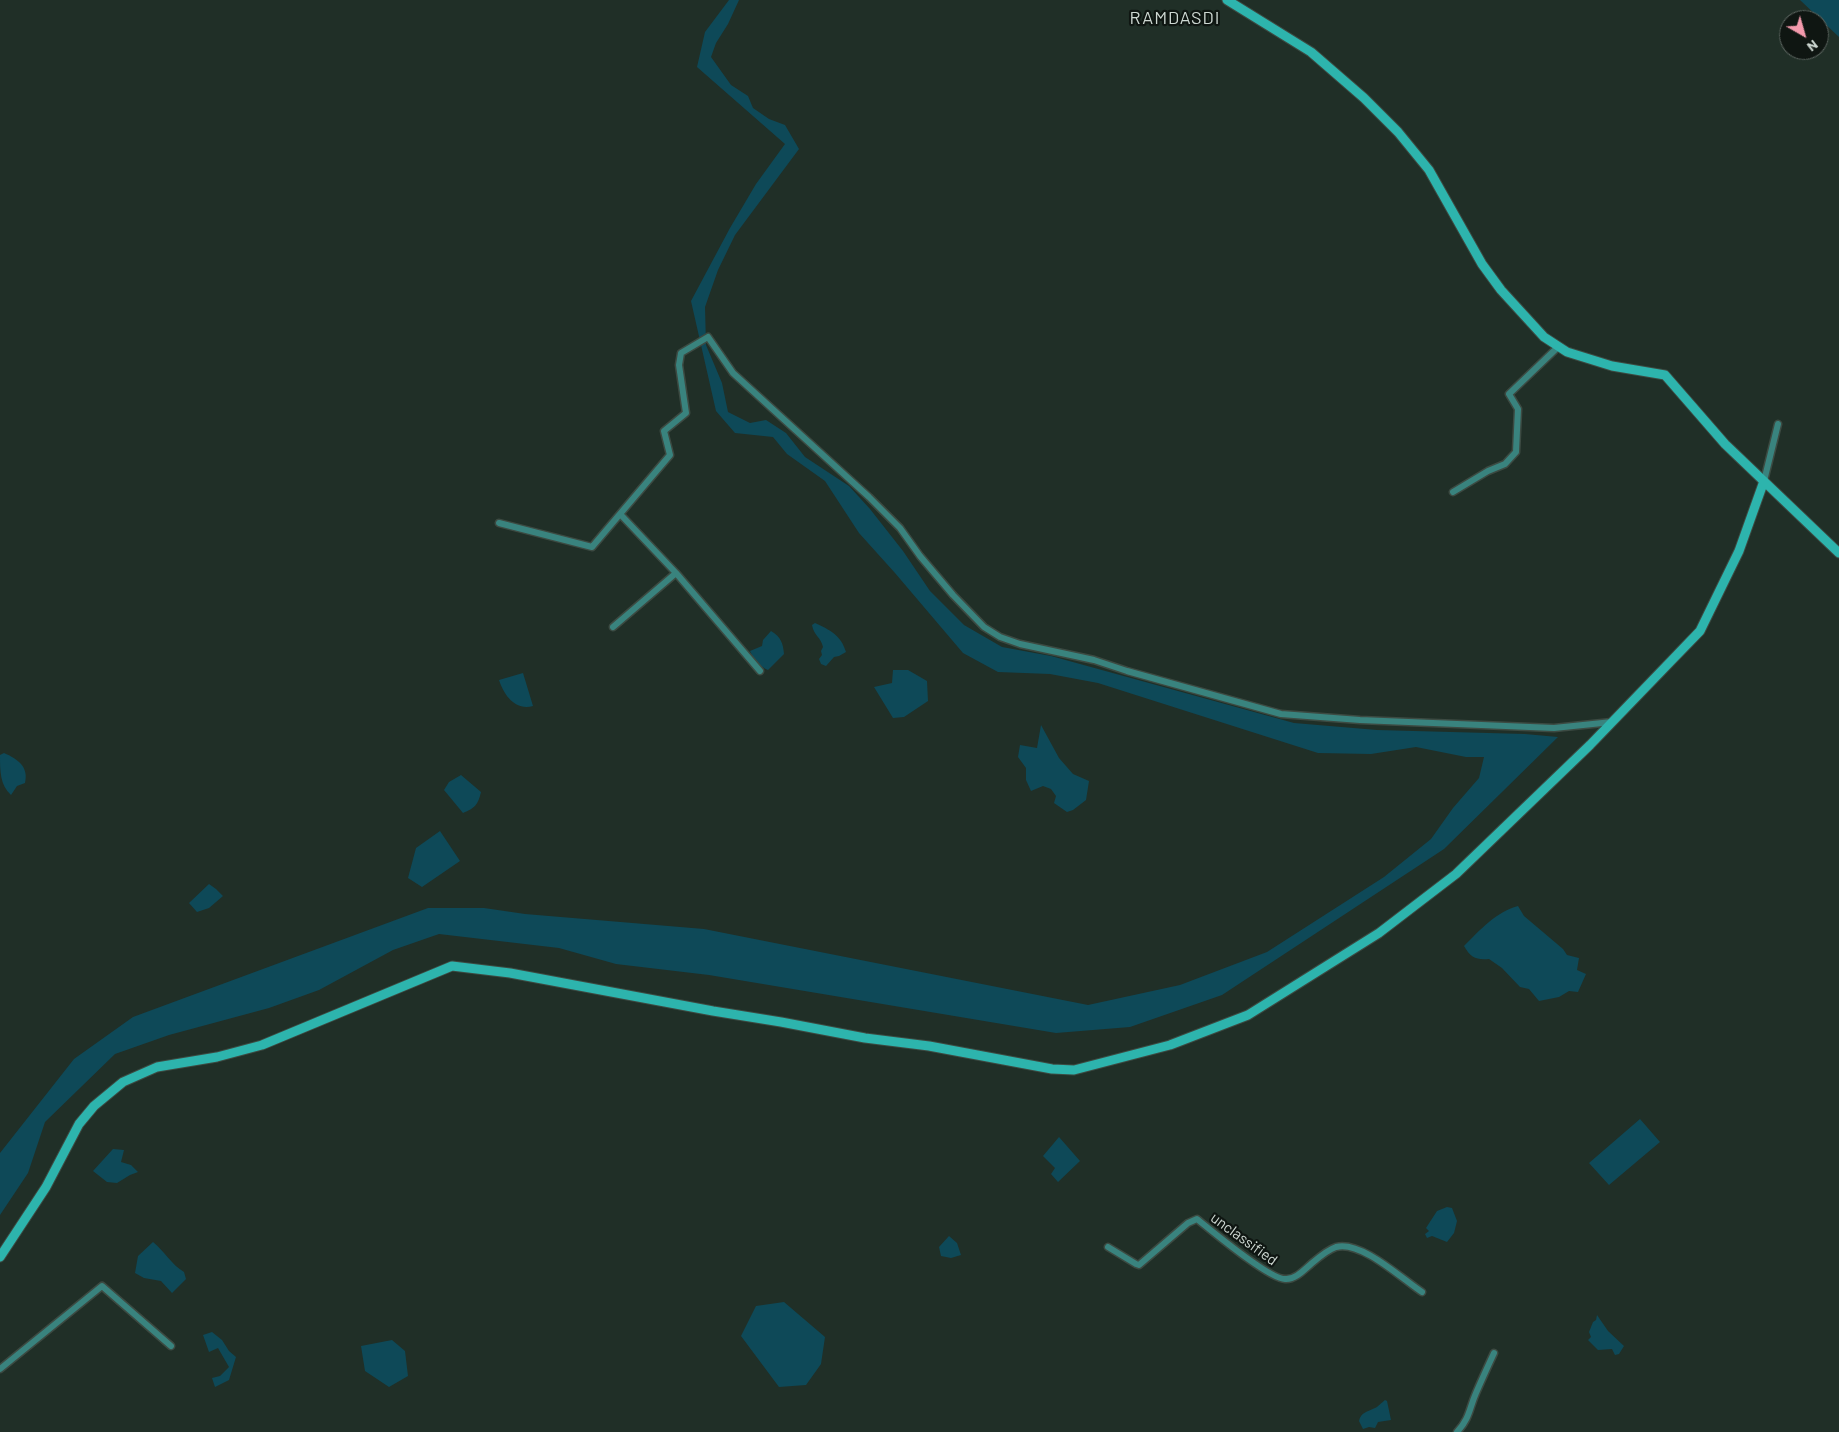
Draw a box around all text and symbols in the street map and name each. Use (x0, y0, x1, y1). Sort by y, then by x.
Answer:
district label: RAMDASDI (1129, 7, 1221, 29)
north arrow (1779, 10, 1829, 60)
text: N (1804, 37, 1822, 56)
street label: unclassified (1207, 1209, 1281, 1269)

